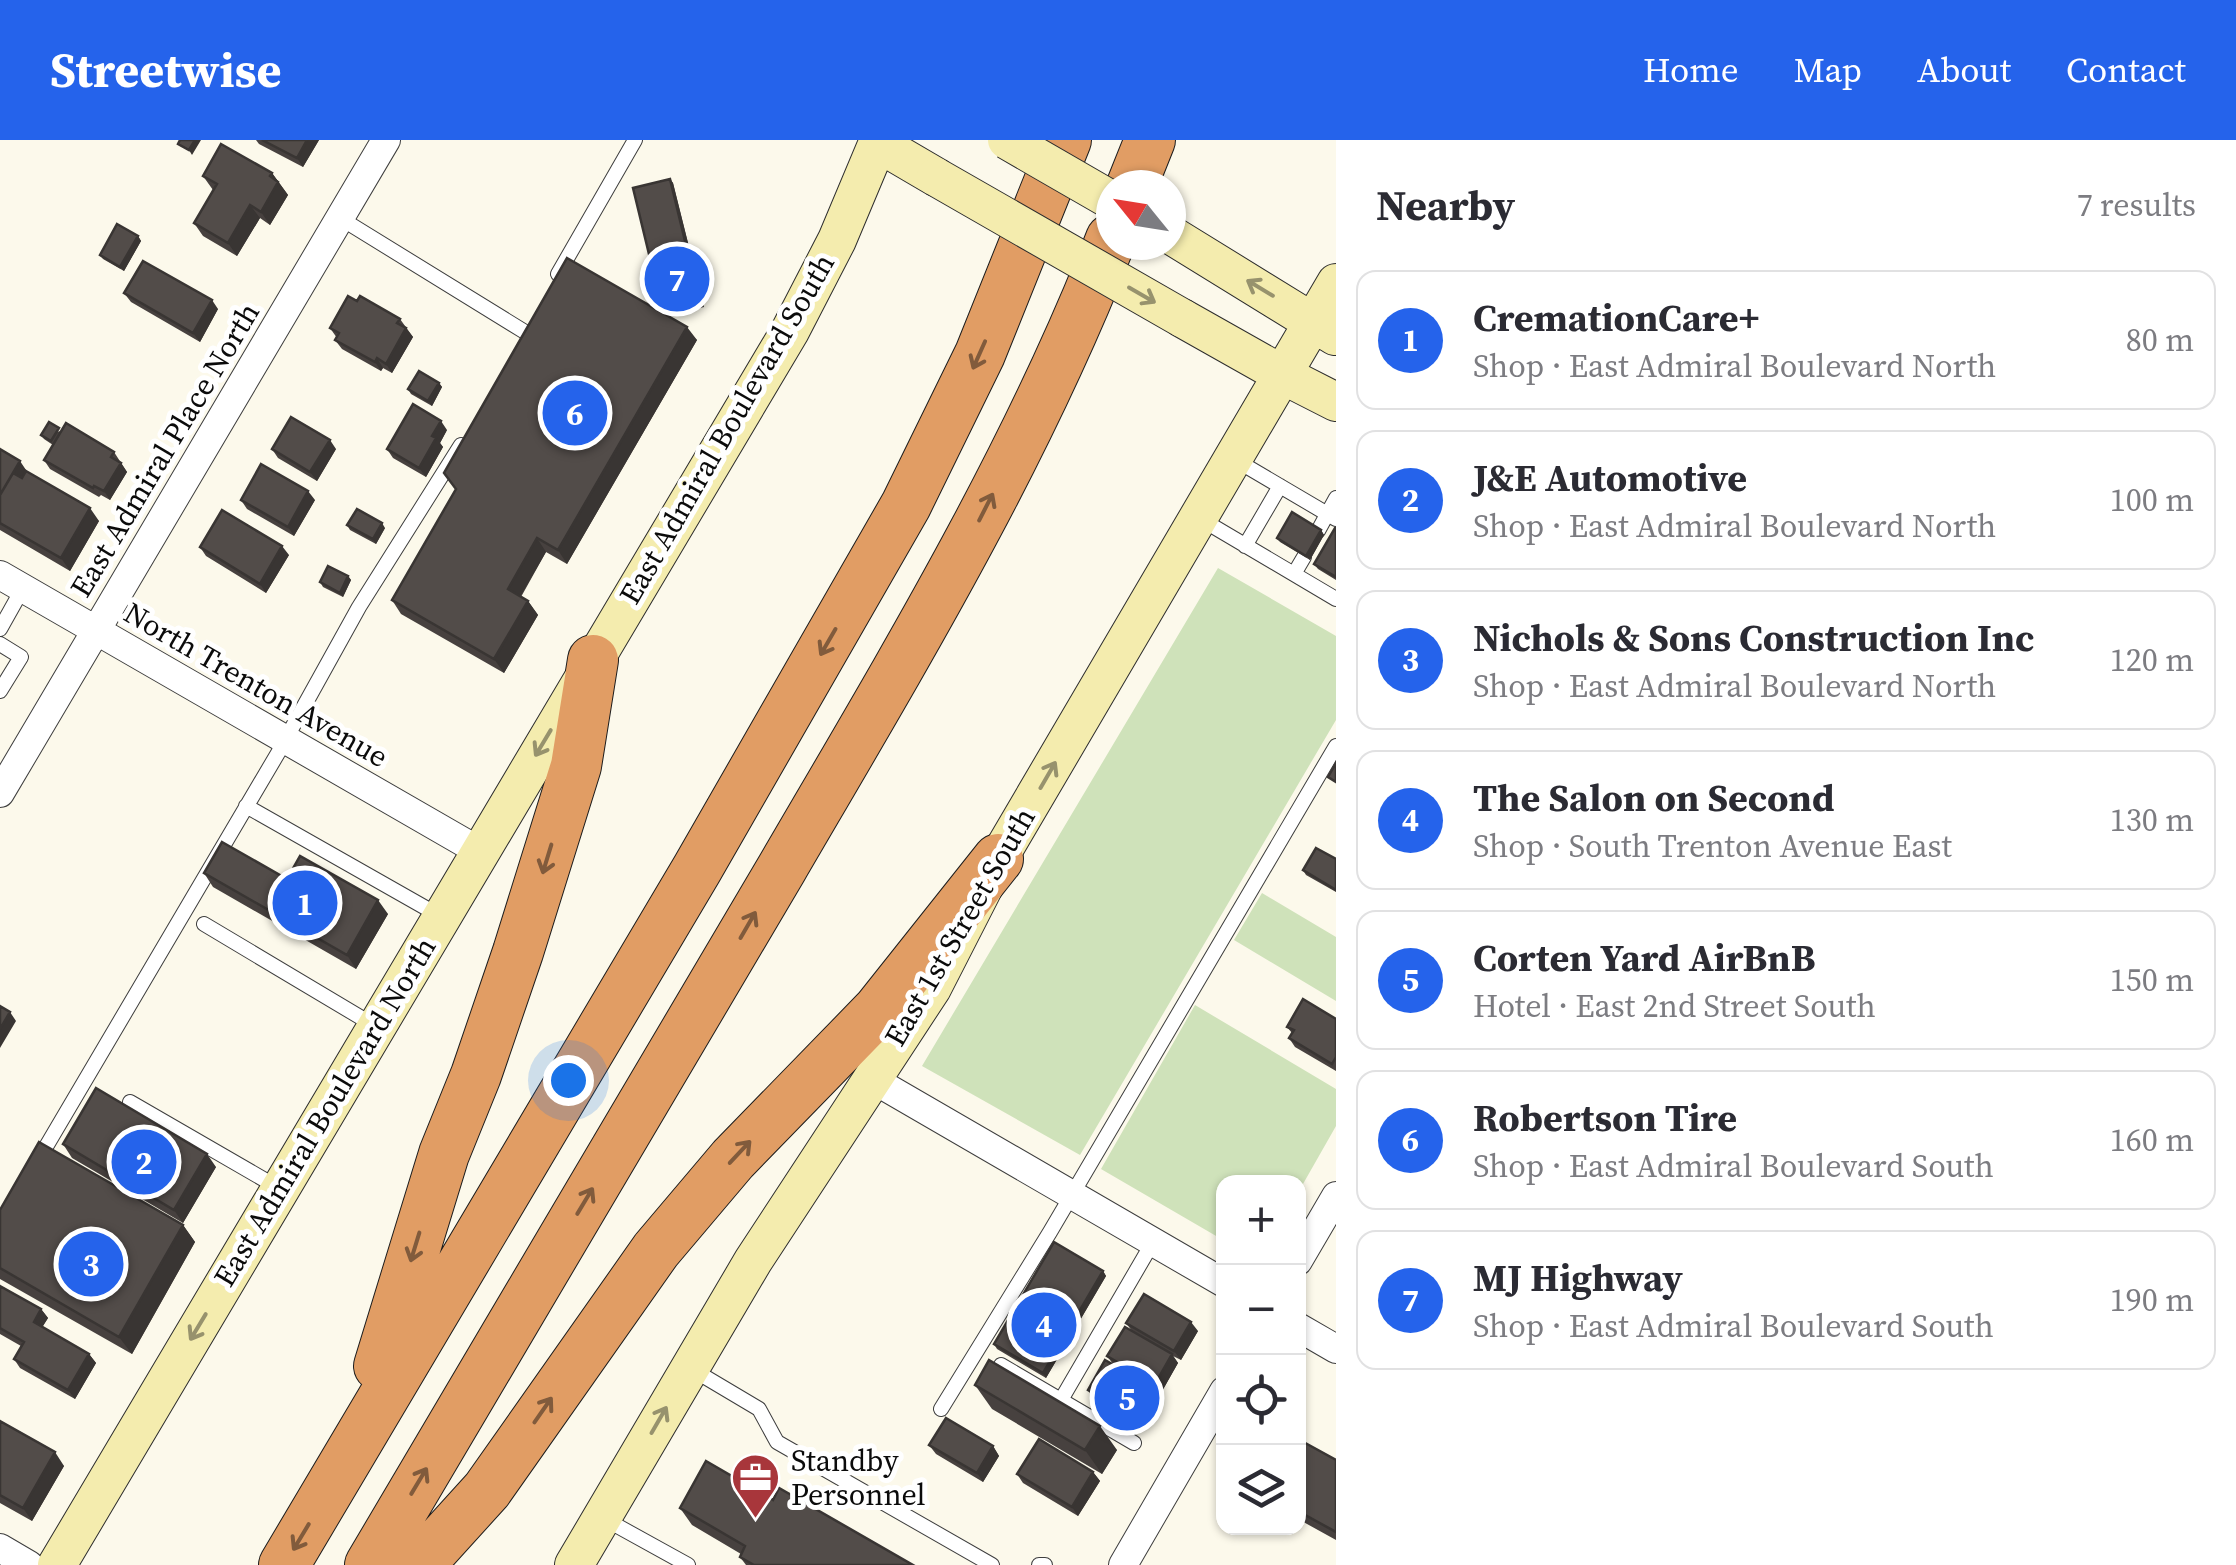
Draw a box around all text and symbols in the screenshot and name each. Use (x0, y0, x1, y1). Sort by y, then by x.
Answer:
text: Streetwise (50, 37, 282, 103)
text: Home (1643, 46, 1739, 94)
text: Map (1794, 46, 1862, 94)
text: About (1917, 46, 2011, 94)
text: Contact (2066, 46, 2186, 94)
north arrow (1096, 170, 1186, 260)
text: Nearby (1376, 176, 1515, 234)
text: 7 results (2077, 183, 2196, 227)
pin: 7 (644, 242, 710, 316)
street label: East Admiral Boulevard South (609, 246, 844, 612)
one-way arrow (1246, 278, 1275, 298)
one-way arrow (1127, 285, 1156, 305)
text: CremationCare+ (1473, 292, 1759, 344)
street label: East Admiral Place North (60, 295, 269, 605)
text: 1 (1402, 318, 1419, 362)
text: 80 m (2126, 318, 2194, 362)
one-way arrow (969, 339, 987, 370)
text: Shop · East Admiral Boulevard North (1473, 344, 1996, 388)
pin: 6 (542, 376, 608, 450)
text: J&E Automotive (1473, 452, 1747, 504)
text: 2 (1402, 478, 1419, 522)
text: 100 m (2110, 478, 2194, 522)
one-way arrow (977, 493, 996, 523)
text: Shop · East Admiral Boulevard North (1473, 504, 1996, 548)
street label: North Trenton Avenue (117, 592, 396, 777)
text: Nichols & Sons Construction Inc (1473, 612, 2035, 664)
one-way arrow (818, 628, 838, 656)
text: 3 (1402, 638, 1419, 682)
text: 120 m (2110, 638, 2194, 682)
text: Shop · East Admiral Boulevard North (1473, 664, 1996, 708)
one-way arrow (533, 728, 553, 757)
one-way arrow (1038, 761, 1058, 790)
text: The Salon on Second (1473, 772, 1835, 824)
text: 4 (1402, 798, 1419, 842)
text: 130 m (2110, 798, 2194, 842)
street label: East 1st Street South (875, 800, 1045, 1054)
text: Shop · South Trenton Avenue East (1473, 824, 1952, 868)
one-way arrow (537, 843, 555, 875)
pin: 1 (272, 866, 338, 940)
one-way arrow (738, 911, 758, 940)
street label: East Admiral Boulevard North (204, 929, 445, 1294)
text: Corten Yard AirBnB (1473, 932, 1815, 984)
text: 5 (1402, 958, 1419, 1002)
text: 150 m (2110, 958, 2194, 1002)
text: Hotel · East 2nd Street South (1473, 984, 1876, 1028)
your location (543, 1055, 594, 1106)
text: Robertson Tire (1473, 1092, 1737, 1144)
text: 6 (1402, 1118, 1419, 1162)
text: 160 m (2110, 1118, 2194, 1162)
pin: 2 (112, 1124, 176, 1200)
one-way arrow (728, 1141, 752, 1165)
text: Shop · East Admiral Boulevard South (1473, 1144, 1994, 1188)
map controls (1216, 1175, 1306, 1535)
button: + (1216, 1175, 1306, 1265)
one-way arrow (575, 1187, 595, 1216)
pin: 3 (58, 1226, 124, 1302)
one-way arrow (405, 1231, 423, 1263)
text: MJ Highway (1473, 1252, 1683, 1304)
button: − (1216, 1265, 1306, 1355)
text: 7 (1402, 1278, 1419, 1322)
text: 190 m (2110, 1278, 2194, 1322)
pin: 4 (1012, 1288, 1076, 1362)
text: Shop · East Admiral Boulevard South (1473, 1304, 1994, 1348)
one-way arrow (188, 1312, 208, 1341)
button: locate (1216, 1355, 1306, 1445)
pin: 5 (1094, 1360, 1160, 1436)
one-way arrow (532, 1397, 553, 1425)
one-way arrow (649, 1407, 669, 1435)
place label: Standby Personnel (791, 1440, 926, 1515)
button: layers (1216, 1445, 1306, 1535)
office icon: Standby Personnel (730, 1452, 782, 1520)
one-way arrow (410, 1467, 430, 1496)
one-way arrow (291, 1522, 311, 1551)

